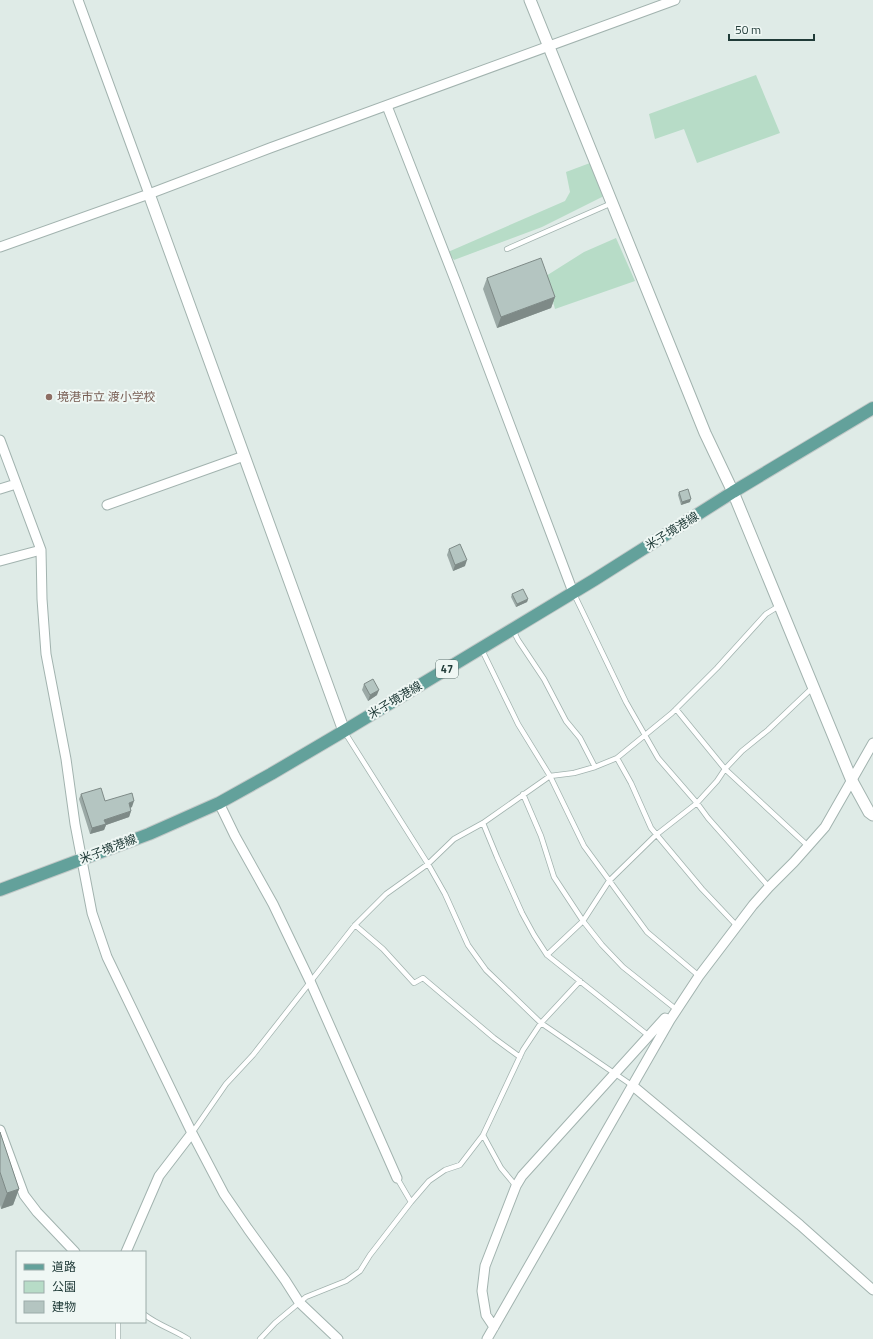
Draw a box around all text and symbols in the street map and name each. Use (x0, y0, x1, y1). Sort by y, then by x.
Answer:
scale bar (729, 16, 814, 42)
text: 50 m (735, 20, 761, 39)
place label: 境港市立 渡小学校 (57, 387, 156, 406)
marker: 境港市立 渡小学校 (44, 392, 54, 402)
street label: 米子境港線 (641, 507, 702, 555)
road number: 47 (436, 660, 458, 678)
street label: 米子境港線 (364, 676, 425, 723)
street label: 米子境港線 (76, 829, 139, 868)
legend (16, 1251, 146, 1323)
text: 道路 (52, 1257, 76, 1276)
text: 公園 (52, 1277, 76, 1296)
text: 建物 (52, 1297, 76, 1316)

